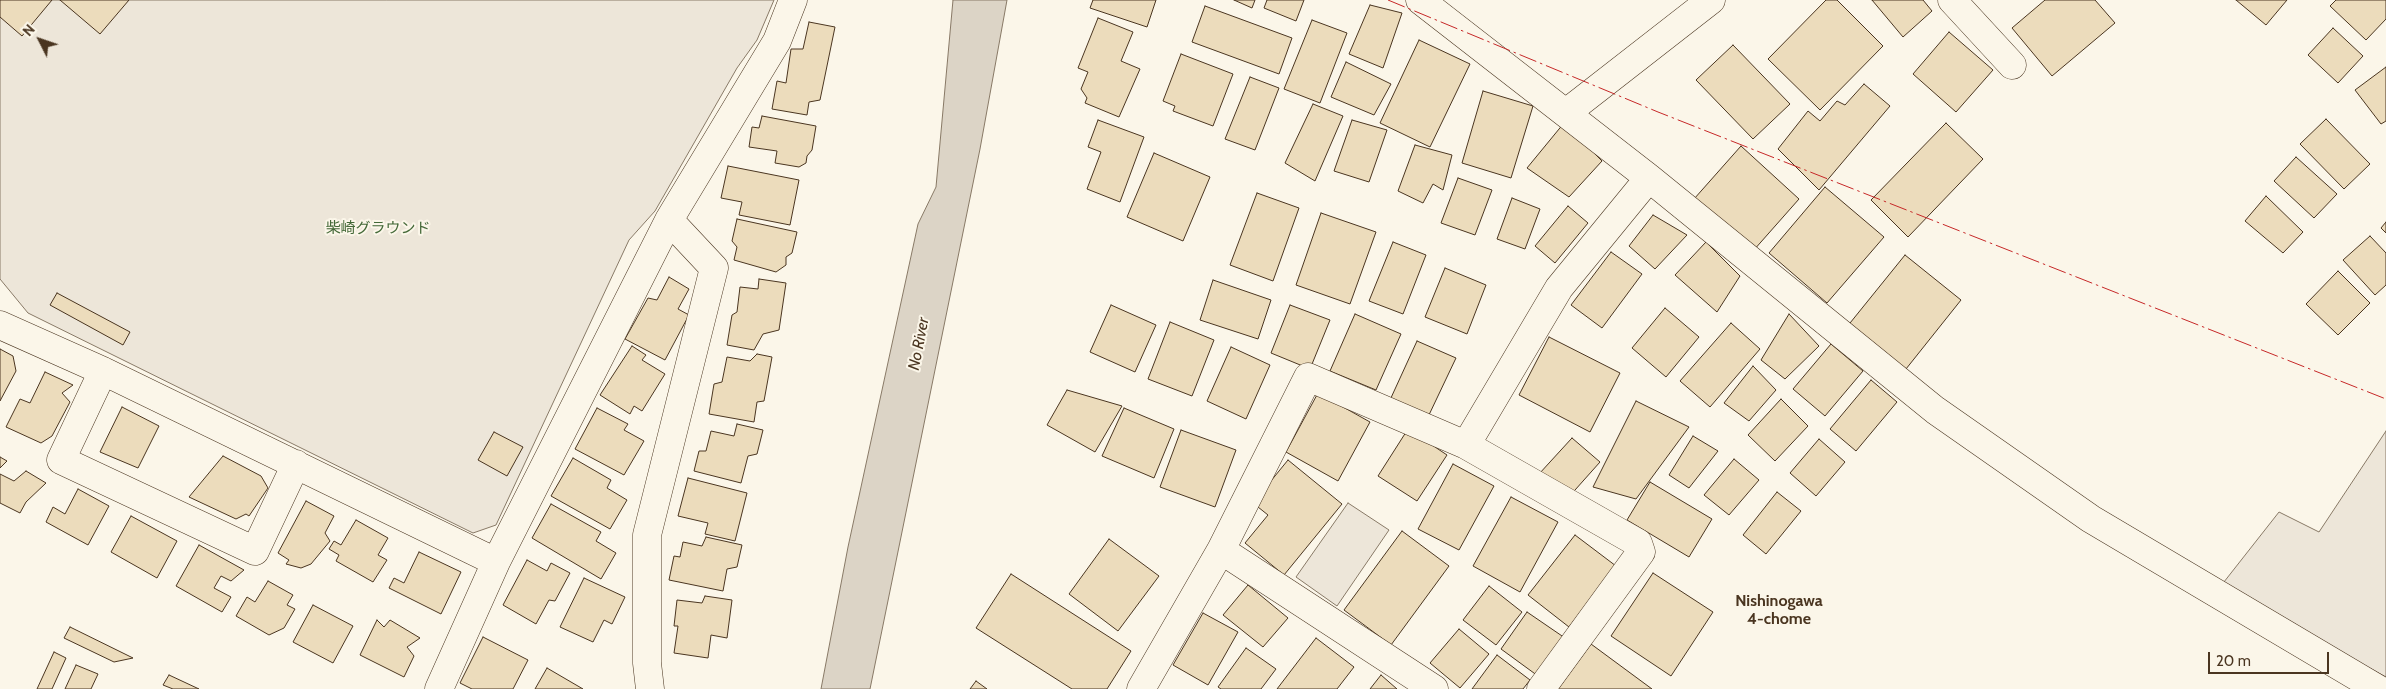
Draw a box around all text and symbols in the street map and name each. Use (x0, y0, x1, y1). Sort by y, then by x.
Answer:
north arrow (15, 15, 65, 65)
text: N (19, 21, 39, 40)
park label: 柴崎グラウンド (326, 220, 430, 238)
water label: No River (904, 316, 934, 372)
district label: Nishinogawa 4-chome (1735, 591, 1823, 629)
scale bar (2211, 642, 2332, 674)
text: 20 m (2216, 652, 2251, 670)

